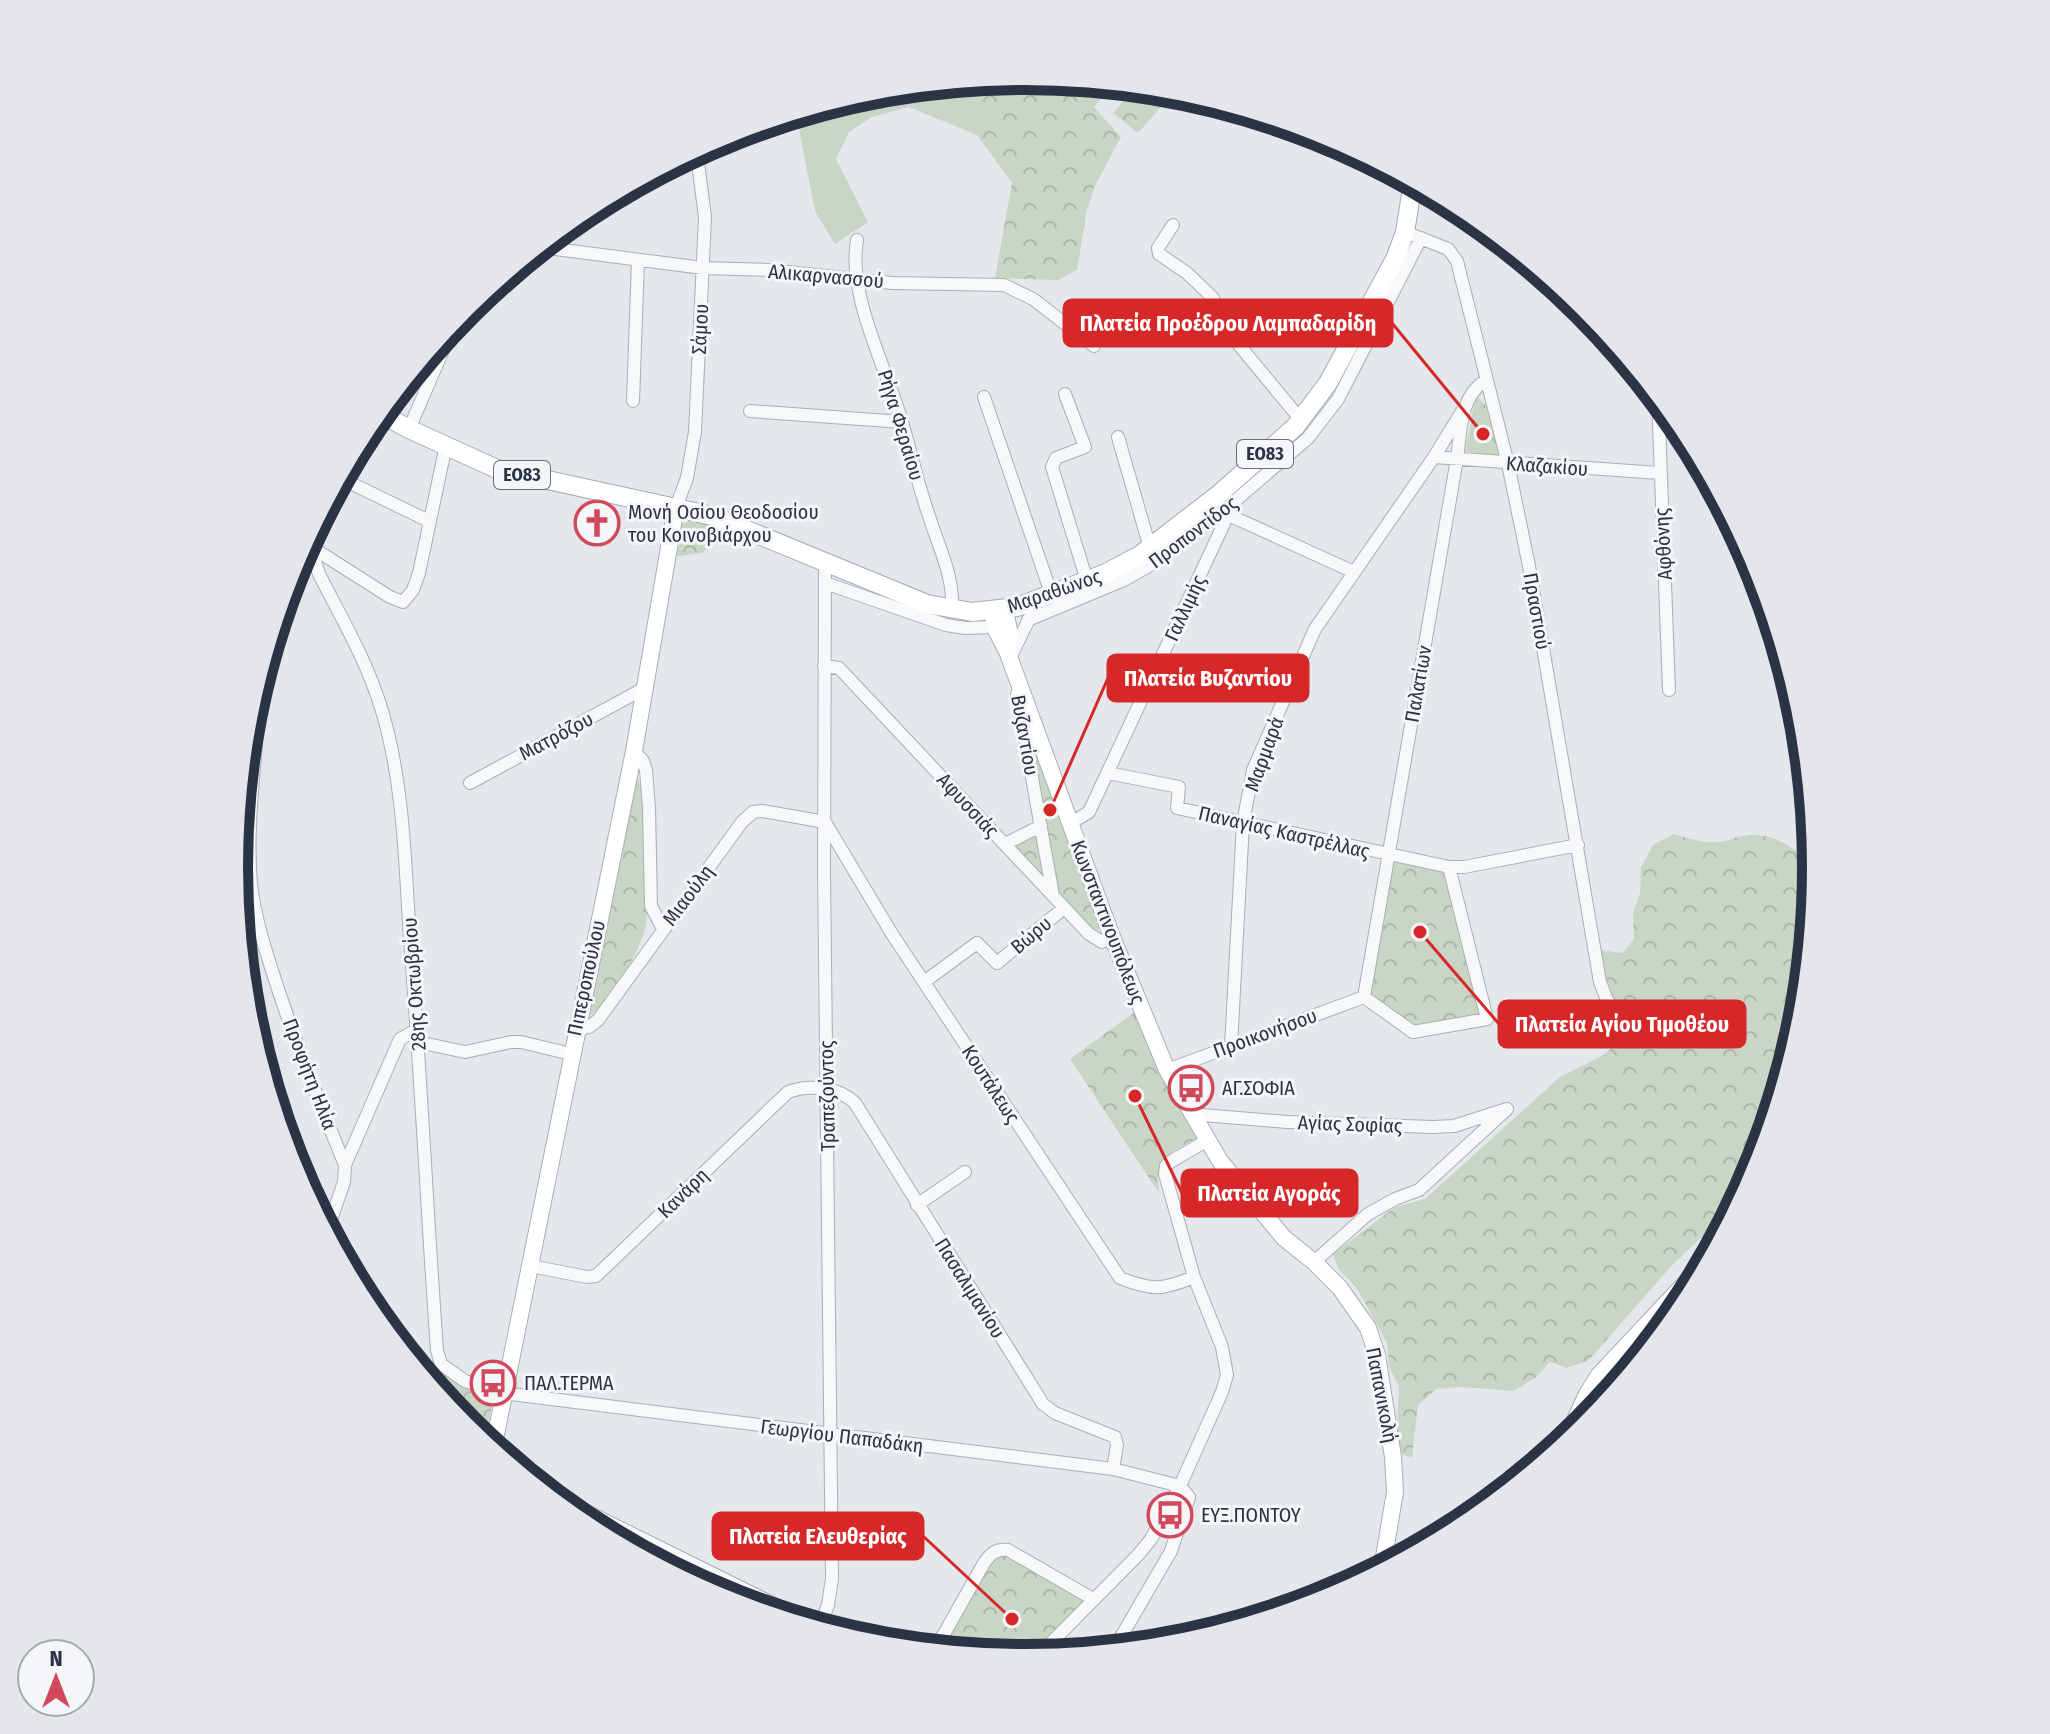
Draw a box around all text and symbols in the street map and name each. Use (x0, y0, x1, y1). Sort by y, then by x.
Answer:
street label: Αλικαρνασσού (767, 259, 885, 293)
callout: Πλατεία Προέδρου Λαμπαδαρίδη (1064, 300, 1392, 346)
street label: Σάμου (687, 303, 713, 355)
text: Πλατεία Προέδρου Λαμπαδαρίδη (1080, 310, 1376, 337)
street label: Ρήγα Φεραίου (873, 367, 929, 483)
road number: ΕΟ83 (1237, 440, 1293, 468)
street label: Κλαζακίου (1505, 451, 1589, 481)
road number: ΕΟ83 (494, 461, 550, 489)
street label: Προποντίδος (1144, 490, 1243, 573)
church icon: Μονή Οσίου Θεοδοσίου του Κοινοβιάρχου (573, 499, 621, 547)
place label: Μονή Οσίου Θεοδοσίου του Κοινοβιάρχου (627, 500, 819, 547)
street label: Αφθόνης (1649, 507, 1677, 581)
street label: Μαραθώνος (1004, 564, 1105, 618)
street label: Γαλλιμής (1159, 571, 1211, 645)
street label: Πραστιού (1518, 571, 1556, 651)
street label: Παλατίων (1399, 643, 1437, 724)
callout: Πλατεία Βυζαντίου (1108, 655, 1308, 701)
text: Πλατεία Βυζαντίου (1124, 665, 1292, 692)
street label: Βυζαντίου (1006, 693, 1044, 777)
street label: Ματρόζου (515, 706, 597, 766)
street label: Μαρμαρά (1239, 713, 1289, 795)
street label: Αφυσσιάς (932, 768, 1004, 843)
street label: Παναγίας Καστρέλλας (1196, 801, 1372, 863)
street label: Κωνσταντινουπόλεως (1066, 837, 1150, 1008)
street label: Μιαούλη (657, 860, 719, 930)
street label: Βώρυ (1006, 911, 1056, 959)
street label: 28ης Οκτωβρίου (397, 917, 431, 1051)
street label: Πιπεροπούλου (562, 918, 610, 1038)
callout: Πλατεία Αγίου Τιμοθέου (1499, 1001, 1745, 1047)
street label: Προικονήσου (1210, 1003, 1320, 1063)
text: Πλατεία Αγίου Τιμοθέου (1515, 1011, 1729, 1038)
street label: Προφήτη Ηλία (278, 1015, 342, 1133)
street label: Τραπεζούντος (814, 1040, 840, 1152)
street label: Κουτάλεως (957, 1040, 1025, 1128)
bus stop icon: ΑΓ.ΣΟΦΙΑ (1167, 1064, 1215, 1112)
place label: ΑΓ.ΣΟΦΙΑ (1222, 1076, 1295, 1100)
street label: Αγίας Σοφίας (1297, 1110, 1403, 1138)
street label: Κανάρη (653, 1163, 713, 1223)
callout: Πλατεία Αγοράς (1182, 1170, 1357, 1216)
text: Πλατεία Αγοράς (1198, 1180, 1341, 1207)
street label: Πασαλιμανίου (930, 1234, 1010, 1342)
street label: Παπανικολή (1361, 1345, 1403, 1445)
bus stop icon: ΠΑΛ.ΤΕΡΜΑ (469, 1359, 517, 1407)
place label: ΠΑΛ.ΤΕΡΜΑ (524, 1371, 614, 1395)
street label: Γεωργίου Παπαδάκη (759, 1414, 925, 1458)
bus stop icon: ΕΥΞ.ΠΟΝΤΟΥ (1146, 1491, 1194, 1539)
place label: ΕΥΞ.ΠΟΝΤΟΥ (1201, 1503, 1301, 1527)
callout: Πλατεία Ελευθερίας (713, 1513, 923, 1559)
text: Πλατεία Ελευθερίας (729, 1523, 907, 1550)
north arrow (16, 1638, 96, 1718)
text: N (49, 1645, 63, 1672)

